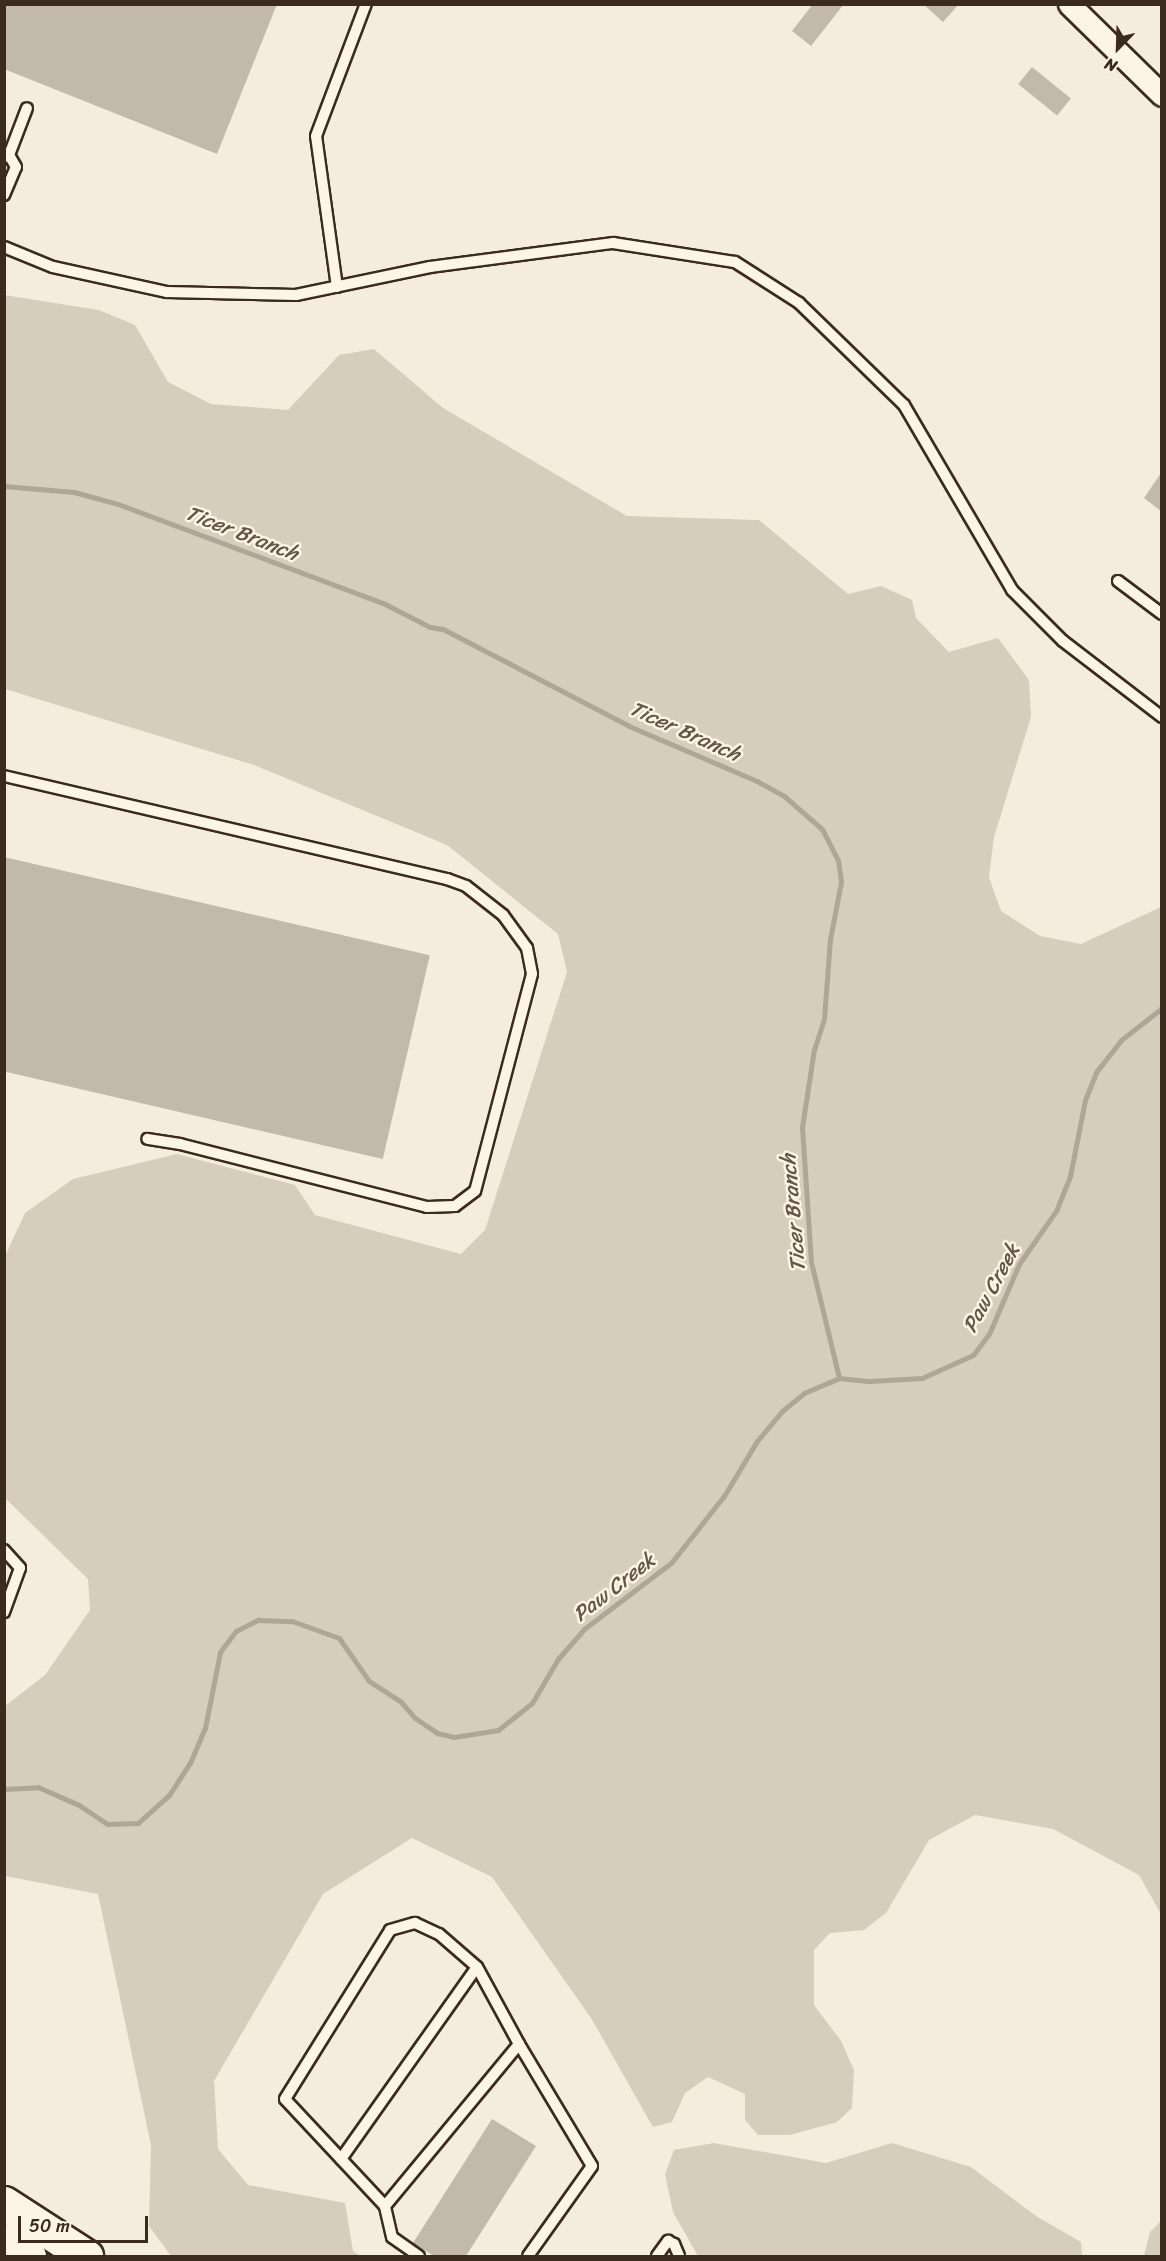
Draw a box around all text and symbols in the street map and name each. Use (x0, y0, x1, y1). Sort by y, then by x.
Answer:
north arrow (1088, 18, 1148, 78)
text: N (1100, 50, 1122, 81)
water label: Ticer Branch (182, 500, 302, 566)
water label: Ticer Branch (626, 695, 744, 767)
water label: Ticer Branch (775, 1153, 811, 1273)
water label: Paw Creek (957, 1239, 1025, 1337)
water label: Paw Creek (568, 1547, 660, 1627)
scale bar (21, 2204, 152, 2242)
text: 50 m (29, 2210, 70, 2242)

